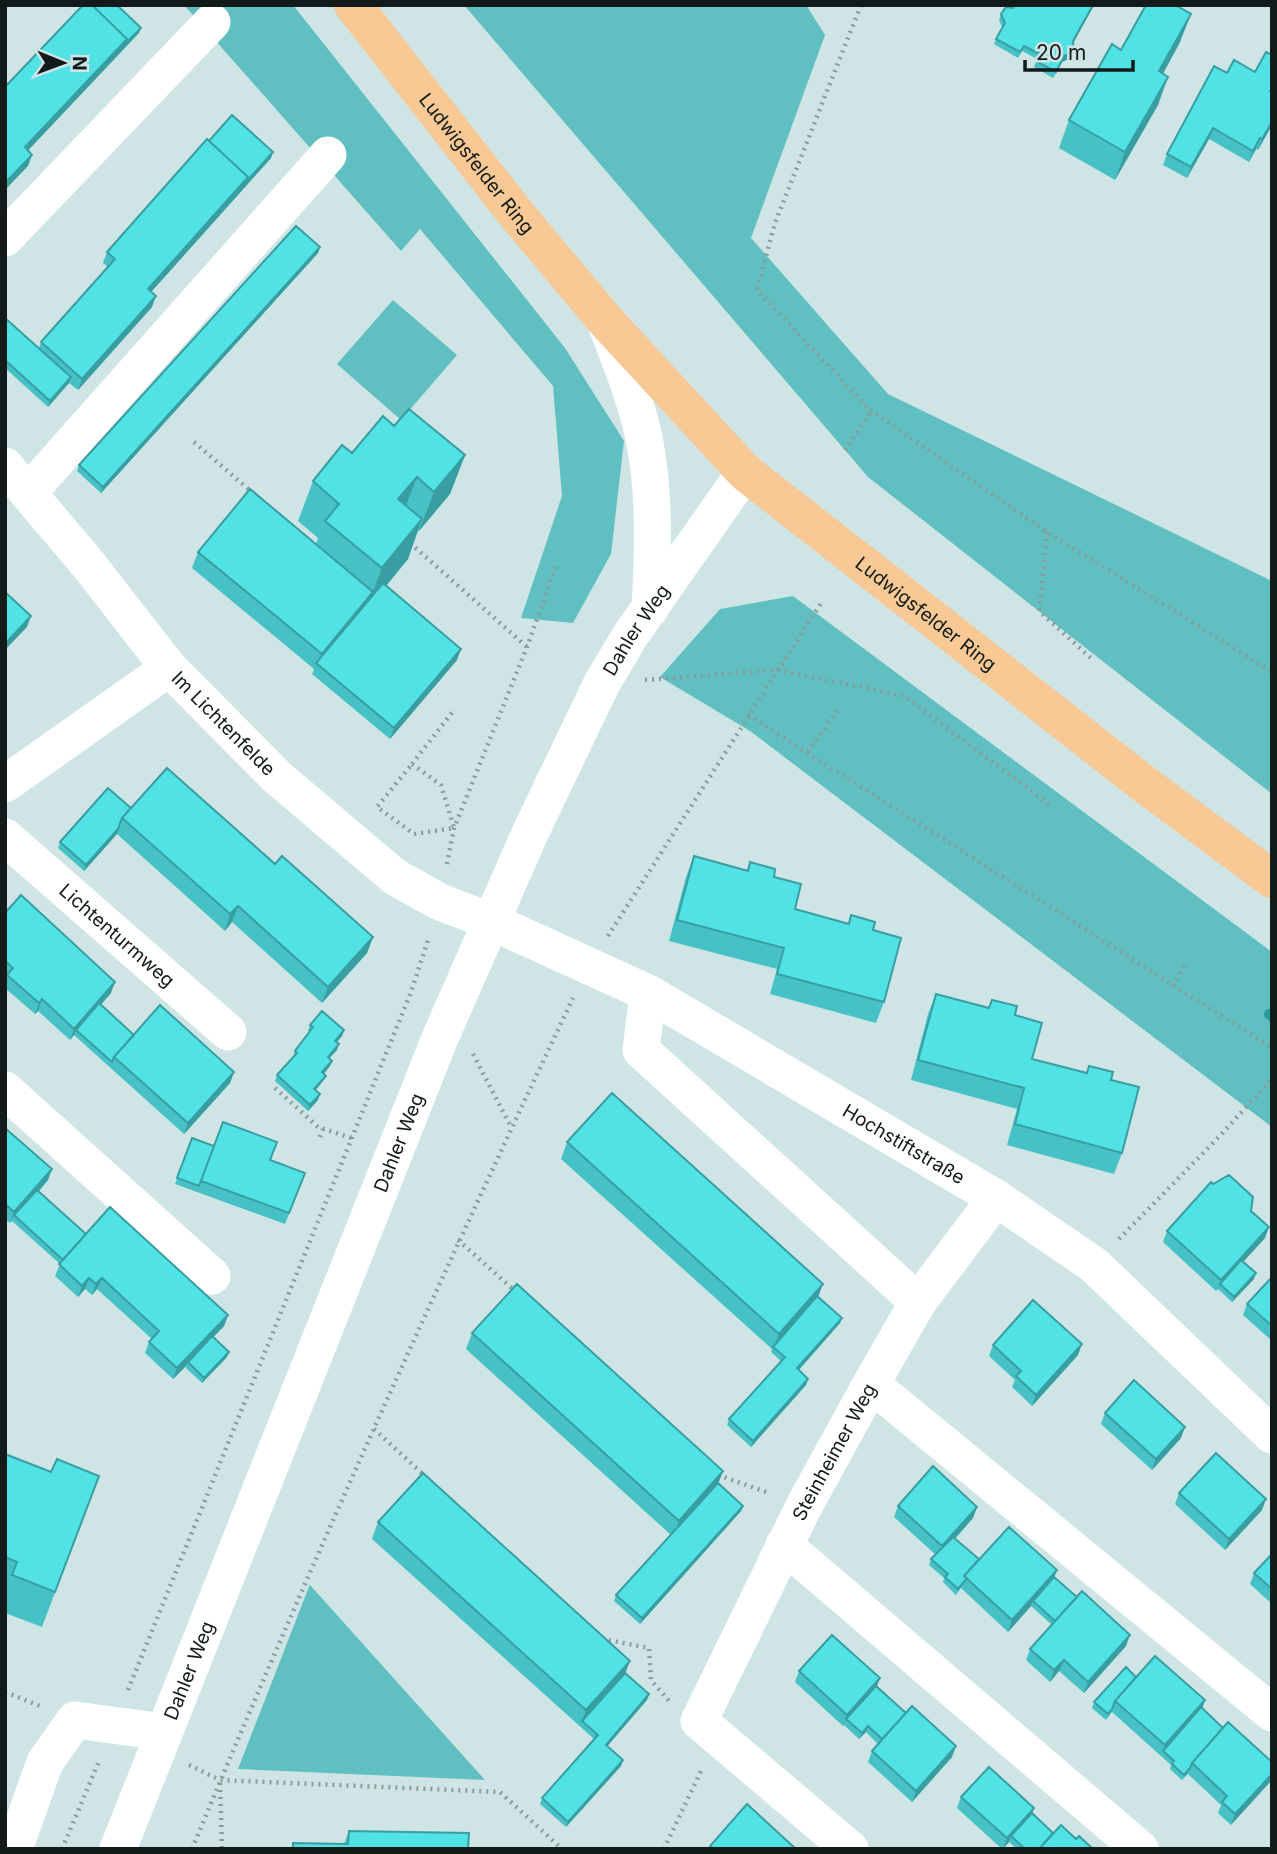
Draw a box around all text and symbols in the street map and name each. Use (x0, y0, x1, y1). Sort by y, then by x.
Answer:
north arrow (28, 28, 98, 98)
scale bar (1025, 28, 1134, 72)
text: 20 m (1036, 40, 1086, 65)
text: N (68, 56, 91, 71)
street label: Ludwigsfelder Ring (415, 88, 539, 238)
street label: Ludwigsfelder Ring (851, 551, 1001, 676)
street label: Dahler Weg (598, 580, 674, 679)
street label: Im Lichtenfelde (167, 666, 280, 780)
street label: Lichtenturmweg (55, 879, 179, 992)
street label: Dahler Weg (369, 1090, 428, 1195)
street label: Hochstiftstraße (839, 1099, 969, 1189)
street label: Steinheimer Weg (787, 1379, 881, 1524)
street label: Dahler Weg (159, 1618, 219, 1723)

